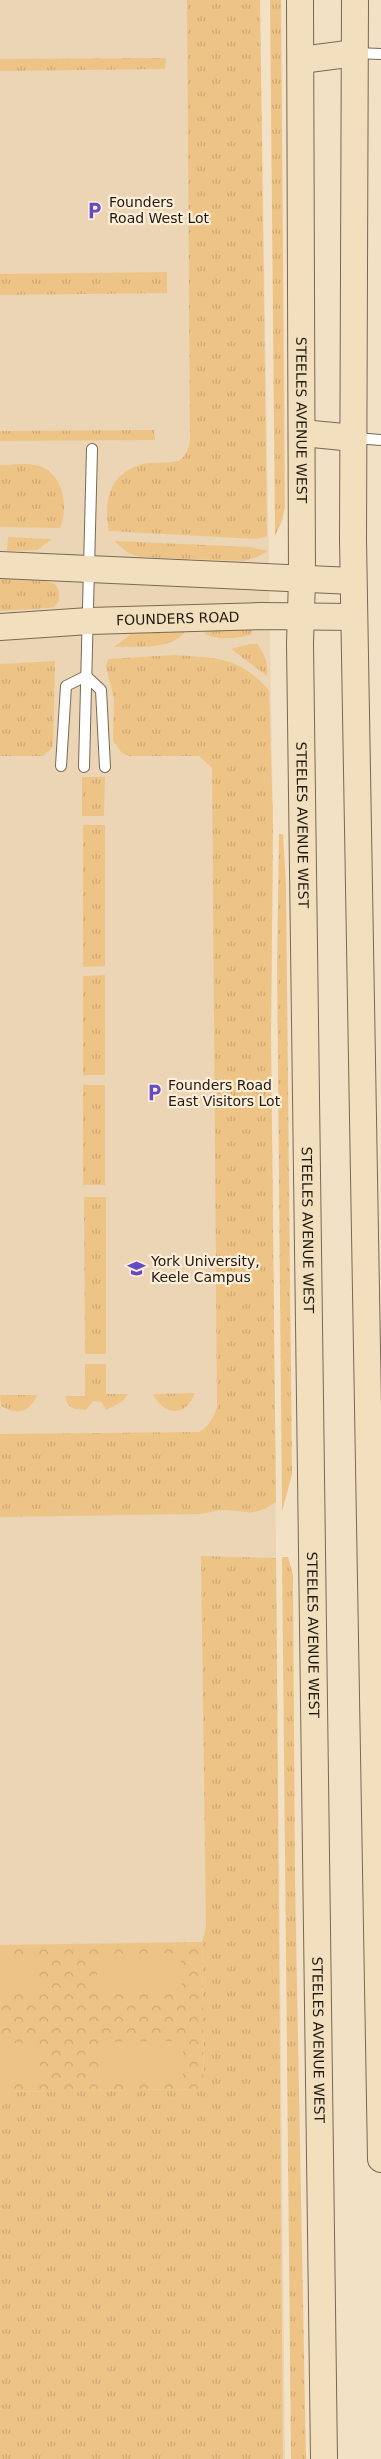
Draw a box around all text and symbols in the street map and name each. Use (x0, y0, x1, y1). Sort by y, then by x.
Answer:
place label: Founders Road West Lot (109, 194, 210, 226)
parking icon: Founders Road West Lot (85, 200, 105, 220)
street label: STEELES AVENUE WEST (293, 337, 310, 504)
street label: FOUNDERS ROAD (116, 609, 240, 628)
street label: STEELES AVENUE WEST (293, 742, 312, 909)
place label: Founders Road East Visitors Lot (168, 1077, 281, 1109)
parking icon: Founders Road East Visitors Lot (144, 1083, 164, 1103)
street label: STEELES AVENUE WEST (299, 1147, 317, 1314)
place label: York University, Keele Campus (150, 1253, 260, 1285)
school or university icon: York University, Keele Campus (127, 1259, 147, 1279)
street label: STEELES AVENUE WEST (304, 1552, 322, 1719)
street label: STEELES AVENUE WEST (309, 1956, 328, 2124)

